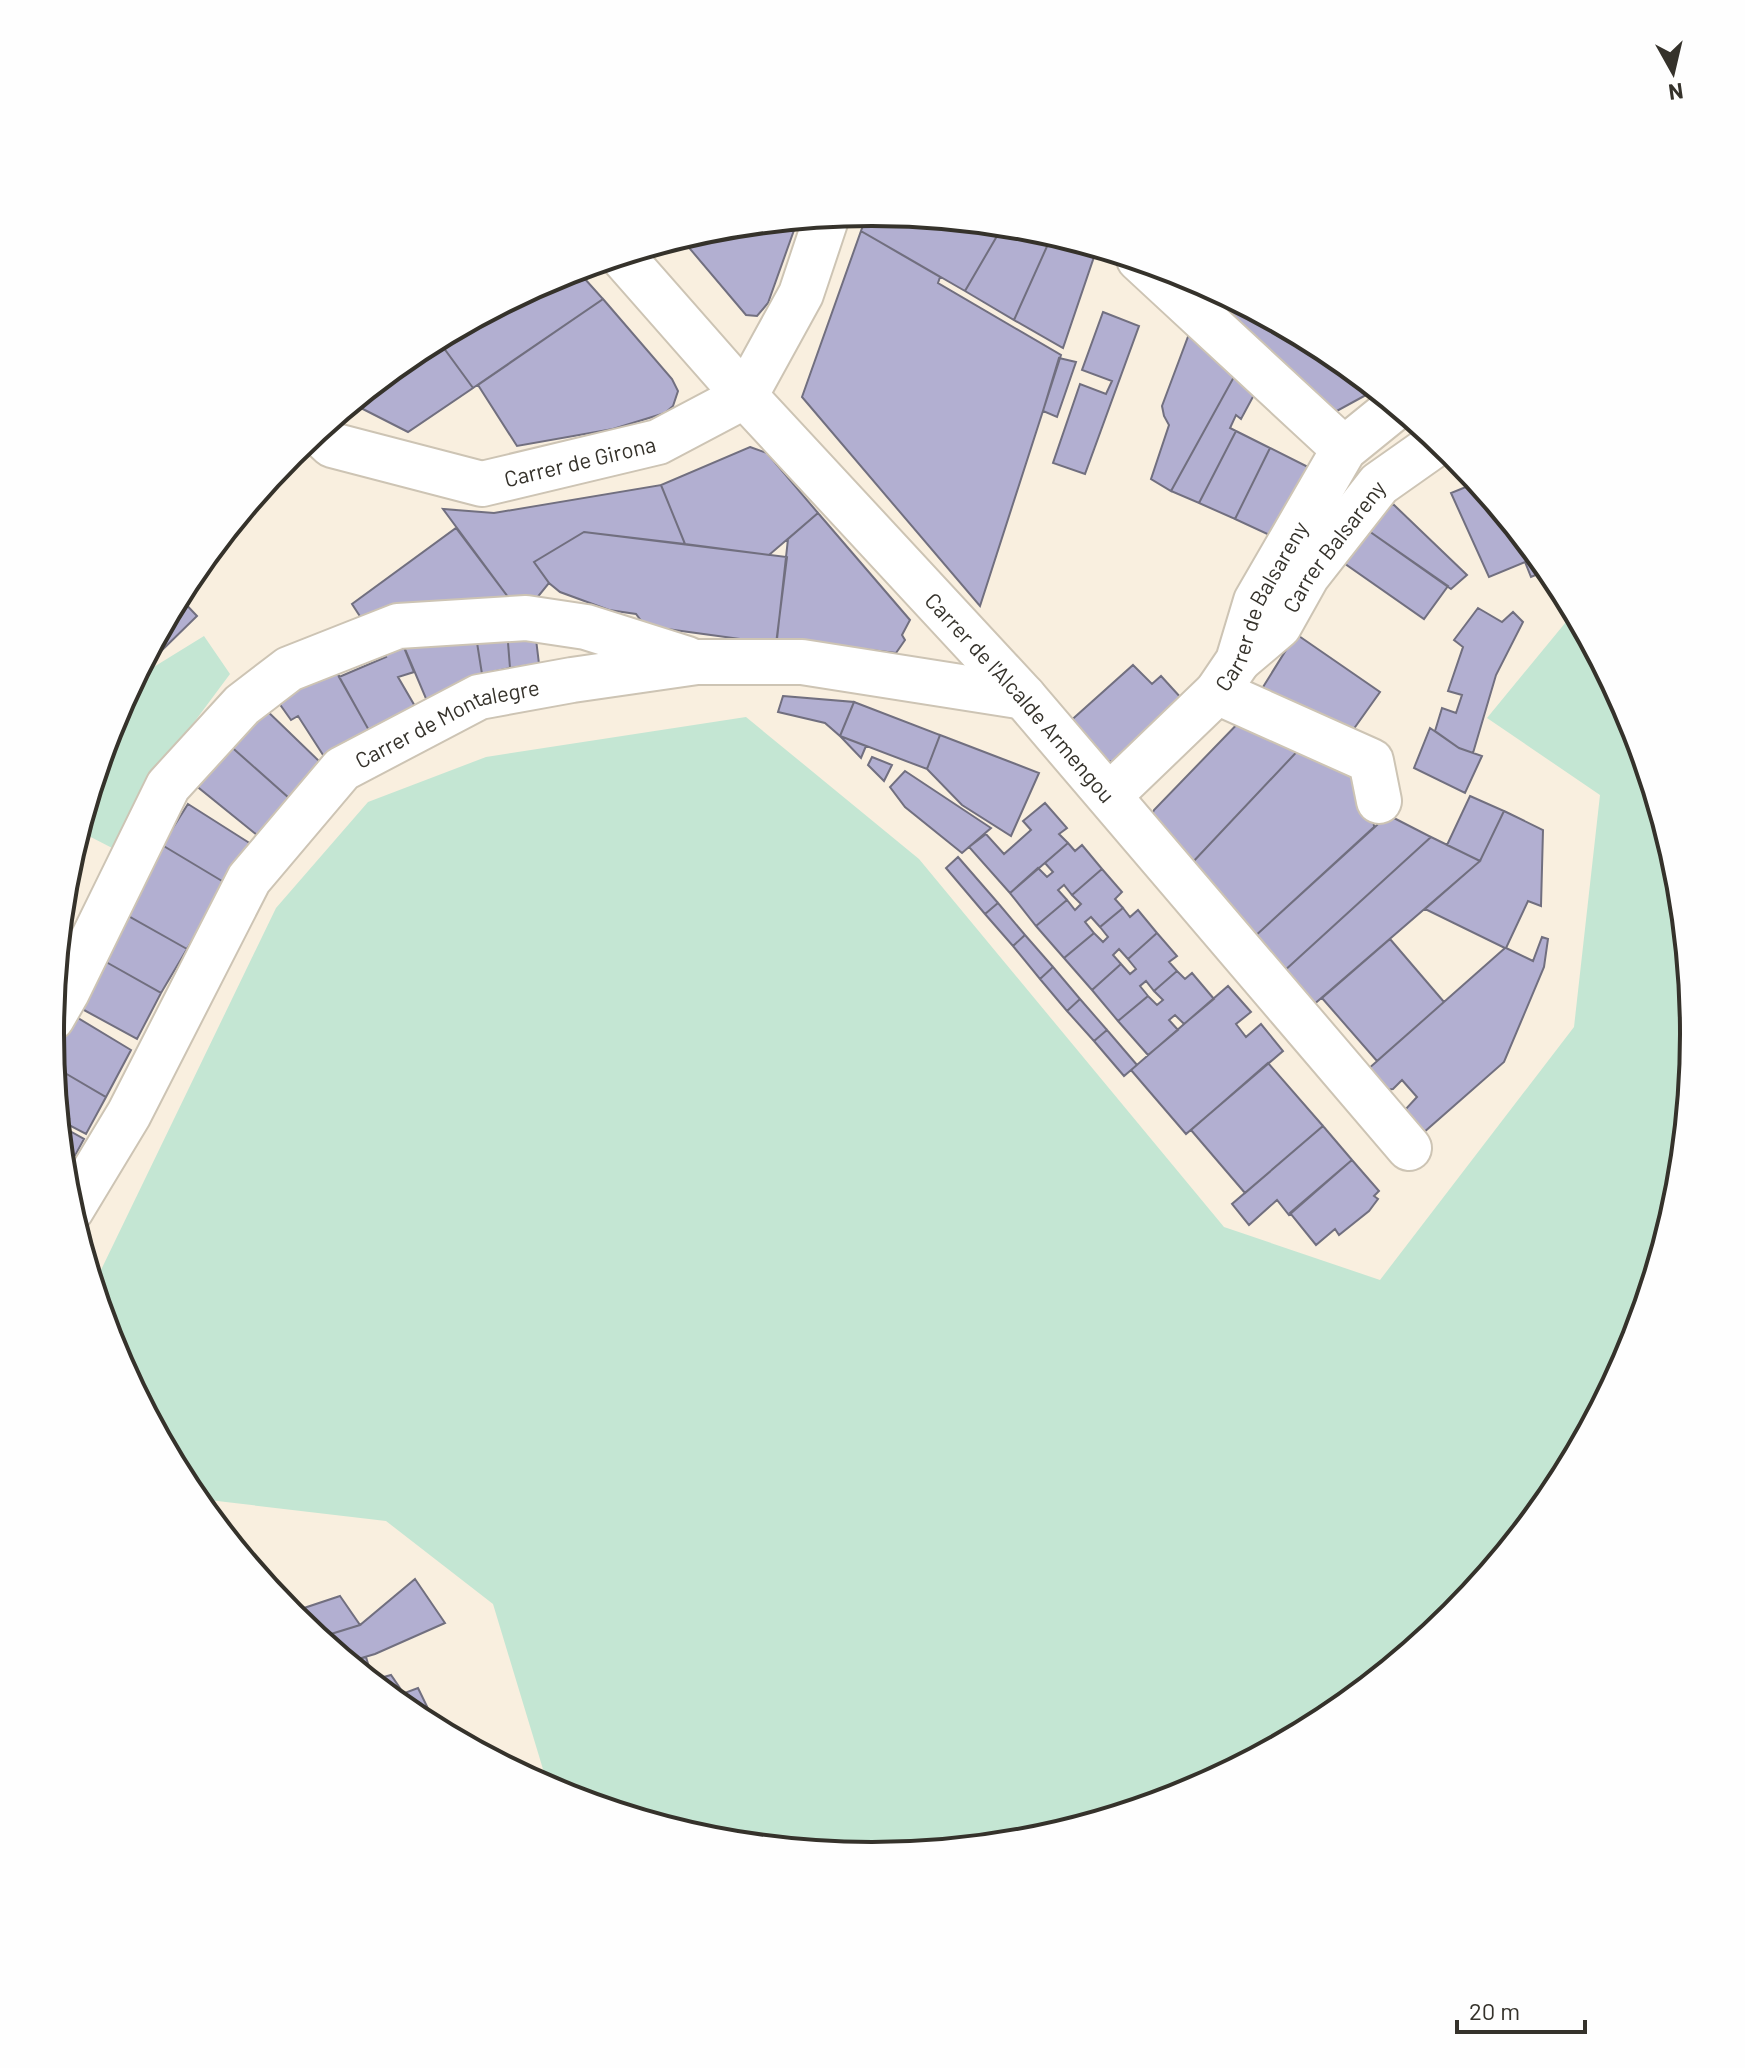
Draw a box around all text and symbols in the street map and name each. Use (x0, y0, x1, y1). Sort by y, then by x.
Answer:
north arrow (1633, 32, 1713, 112)
text: N (1667, 79, 1685, 107)
street label: Carrer de Girona (501, 430, 658, 491)
street label: Carrer Balsareny (1276, 475, 1390, 617)
street label: Carrer de Balsareny (1209, 516, 1313, 696)
street label: Carrer de l'Alcalde Armengou (920, 587, 1121, 807)
street label: Carrer de Montalegre (350, 673, 541, 773)
scale bar (1457, 1984, 1585, 2034)
text: 20 m (1469, 1996, 1520, 2025)

